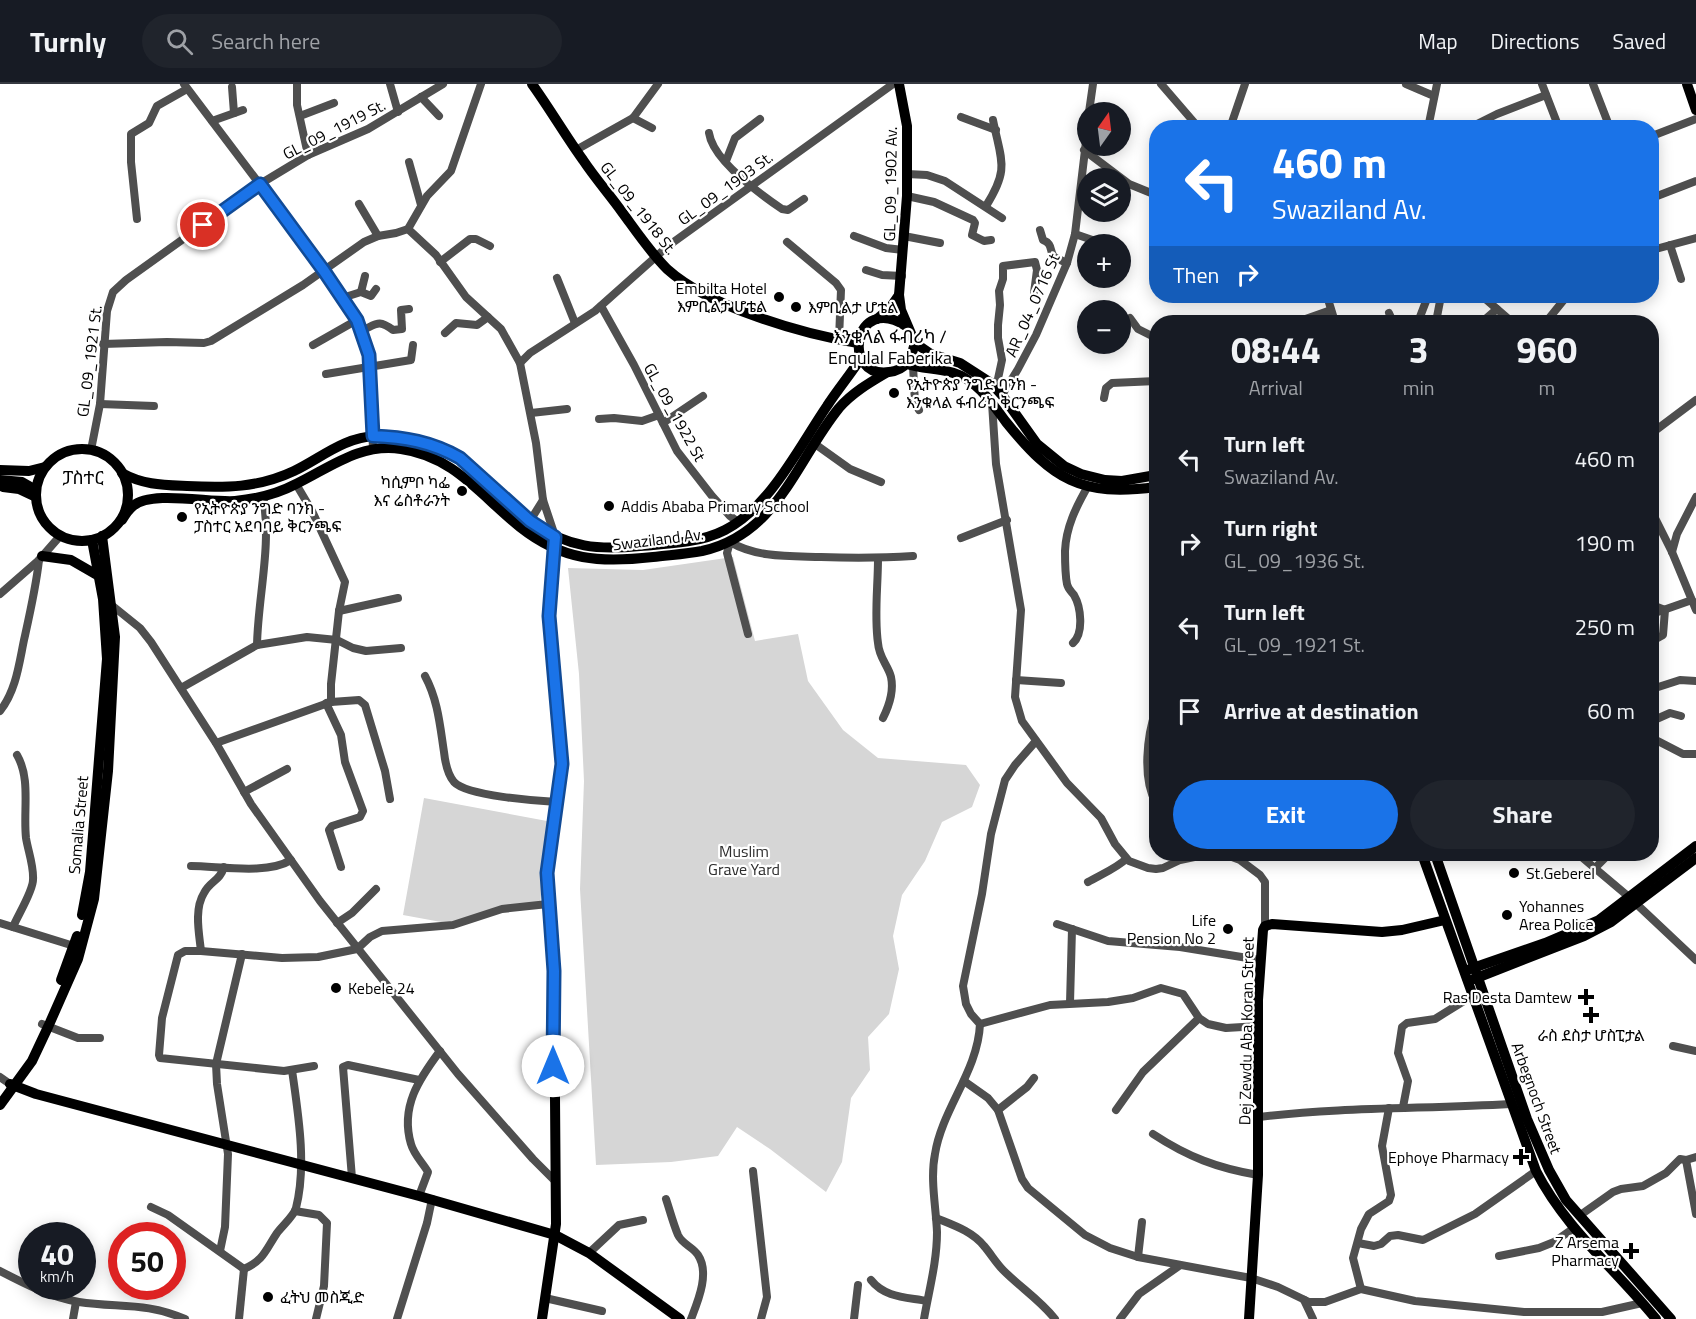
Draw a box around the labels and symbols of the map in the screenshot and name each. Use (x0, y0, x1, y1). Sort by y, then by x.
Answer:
street label: GL_09_1919 St. (278, 93, 390, 165)
north arrow (1077, 102, 1131, 156)
street label: GL_09_1902 Av. (877, 126, 903, 242)
street label: GL_09_1903 St. (672, 145, 778, 231)
street label: GL_09_1918 St. (595, 156, 683, 260)
pin (177, 199, 228, 250)
street label: AR_04_0716 St (998, 249, 1066, 361)
place label: Embilta Hotel እምቢልታ ሆቴል (676, 276, 767, 318)
marker: Embilta Hotel እምቢልታ ሆቴል (772, 290, 786, 304)
place label: እምቢልታ ሆቴል (808, 295, 898, 319)
marker: እምቢልታ ሆቴል (789, 300, 803, 314)
street label: GL_09_1921 St. (70, 304, 108, 418)
district label: እንቁላል ፋብሪካ / Enqulal Faberika (828, 323, 952, 371)
street label: GL_09_1922 St (638, 358, 712, 466)
place label: የኢትዮጵያ ንግድ ባንክ - እንቁላል ፋብሪካ ቅርንጫፍ (906, 372, 1054, 414)
marker: የኢትዮጵያ ንግድ ባንክ - እንቁላል ፋብሪካ ቅርንጫፍ (887, 386, 901, 400)
district label: ፓስተር (62, 464, 104, 491)
place label: ካሲምቦ ካፌ እና ሬስቶራንት (374, 470, 450, 512)
marker: ካሲምቦ ካፌ እና ሬስቶራንት (455, 484, 469, 498)
place label: Addis Ababa Primary School (621, 494, 809, 518)
place label: የኢትዮጵያ ንግድ ባንክ - ፓስተር አደባባይ ቅርንጫፍ (194, 496, 341, 538)
marker: Addis Ababa Primary School (602, 499, 616, 513)
marker: የኢትዮጵያ ንግድ ባንክ - ፓስተር አደባባይ ቅርንጫፍ (175, 510, 189, 524)
street label: Swaziland Av. (611, 522, 705, 556)
street label: Somalia Street (62, 775, 94, 875)
park label: Muslim Grave Yard (708, 839, 780, 881)
place label: St.Geberel (1526, 861, 1595, 885)
marker: St.Geberel (1507, 866, 1521, 880)
place label: Yohannes Area Police (1519, 894, 1594, 936)
place label: Life Pension No 2 (1127, 908, 1216, 950)
marker: Yohannes Area Police (1500, 908, 1514, 922)
marker: Life Pension No 2 (1221, 922, 1235, 936)
street label: Dej Zewdu Aba Koran Street (1232, 936, 1260, 1125)
place label: Kebele 24 (348, 976, 415, 1000)
marker: Kebele 24 (329, 981, 343, 995)
place label: Ras Desta Damtew (1443, 985, 1572, 1009)
marker: Ras Desta Damtew (1577, 988, 1595, 1006)
marker: ራስ ደስታ ሆስፒታል (1582, 1006, 1600, 1024)
place label: ራስ ደስታ ሆስፒታል (1537, 1023, 1645, 1047)
position arrow (521, 1034, 585, 1098)
street label: Arbegnoch Street (1506, 1039, 1568, 1158)
place label: Ephoye Pharmacy (1388, 1145, 1509, 1169)
marker: Ephoye Pharmacy (1514, 1150, 1528, 1164)
speed limit sign: 50 (108, 1222, 186, 1300)
place label: Z Arsema Pharmacy (1551, 1230, 1619, 1272)
marker: Z Arsema Pharmacy (1624, 1244, 1638, 1258)
place label: ፈትህ መስጂድ (280, 1285, 365, 1309)
marker: ፈትህ መስጂድ (261, 1290, 275, 1304)

